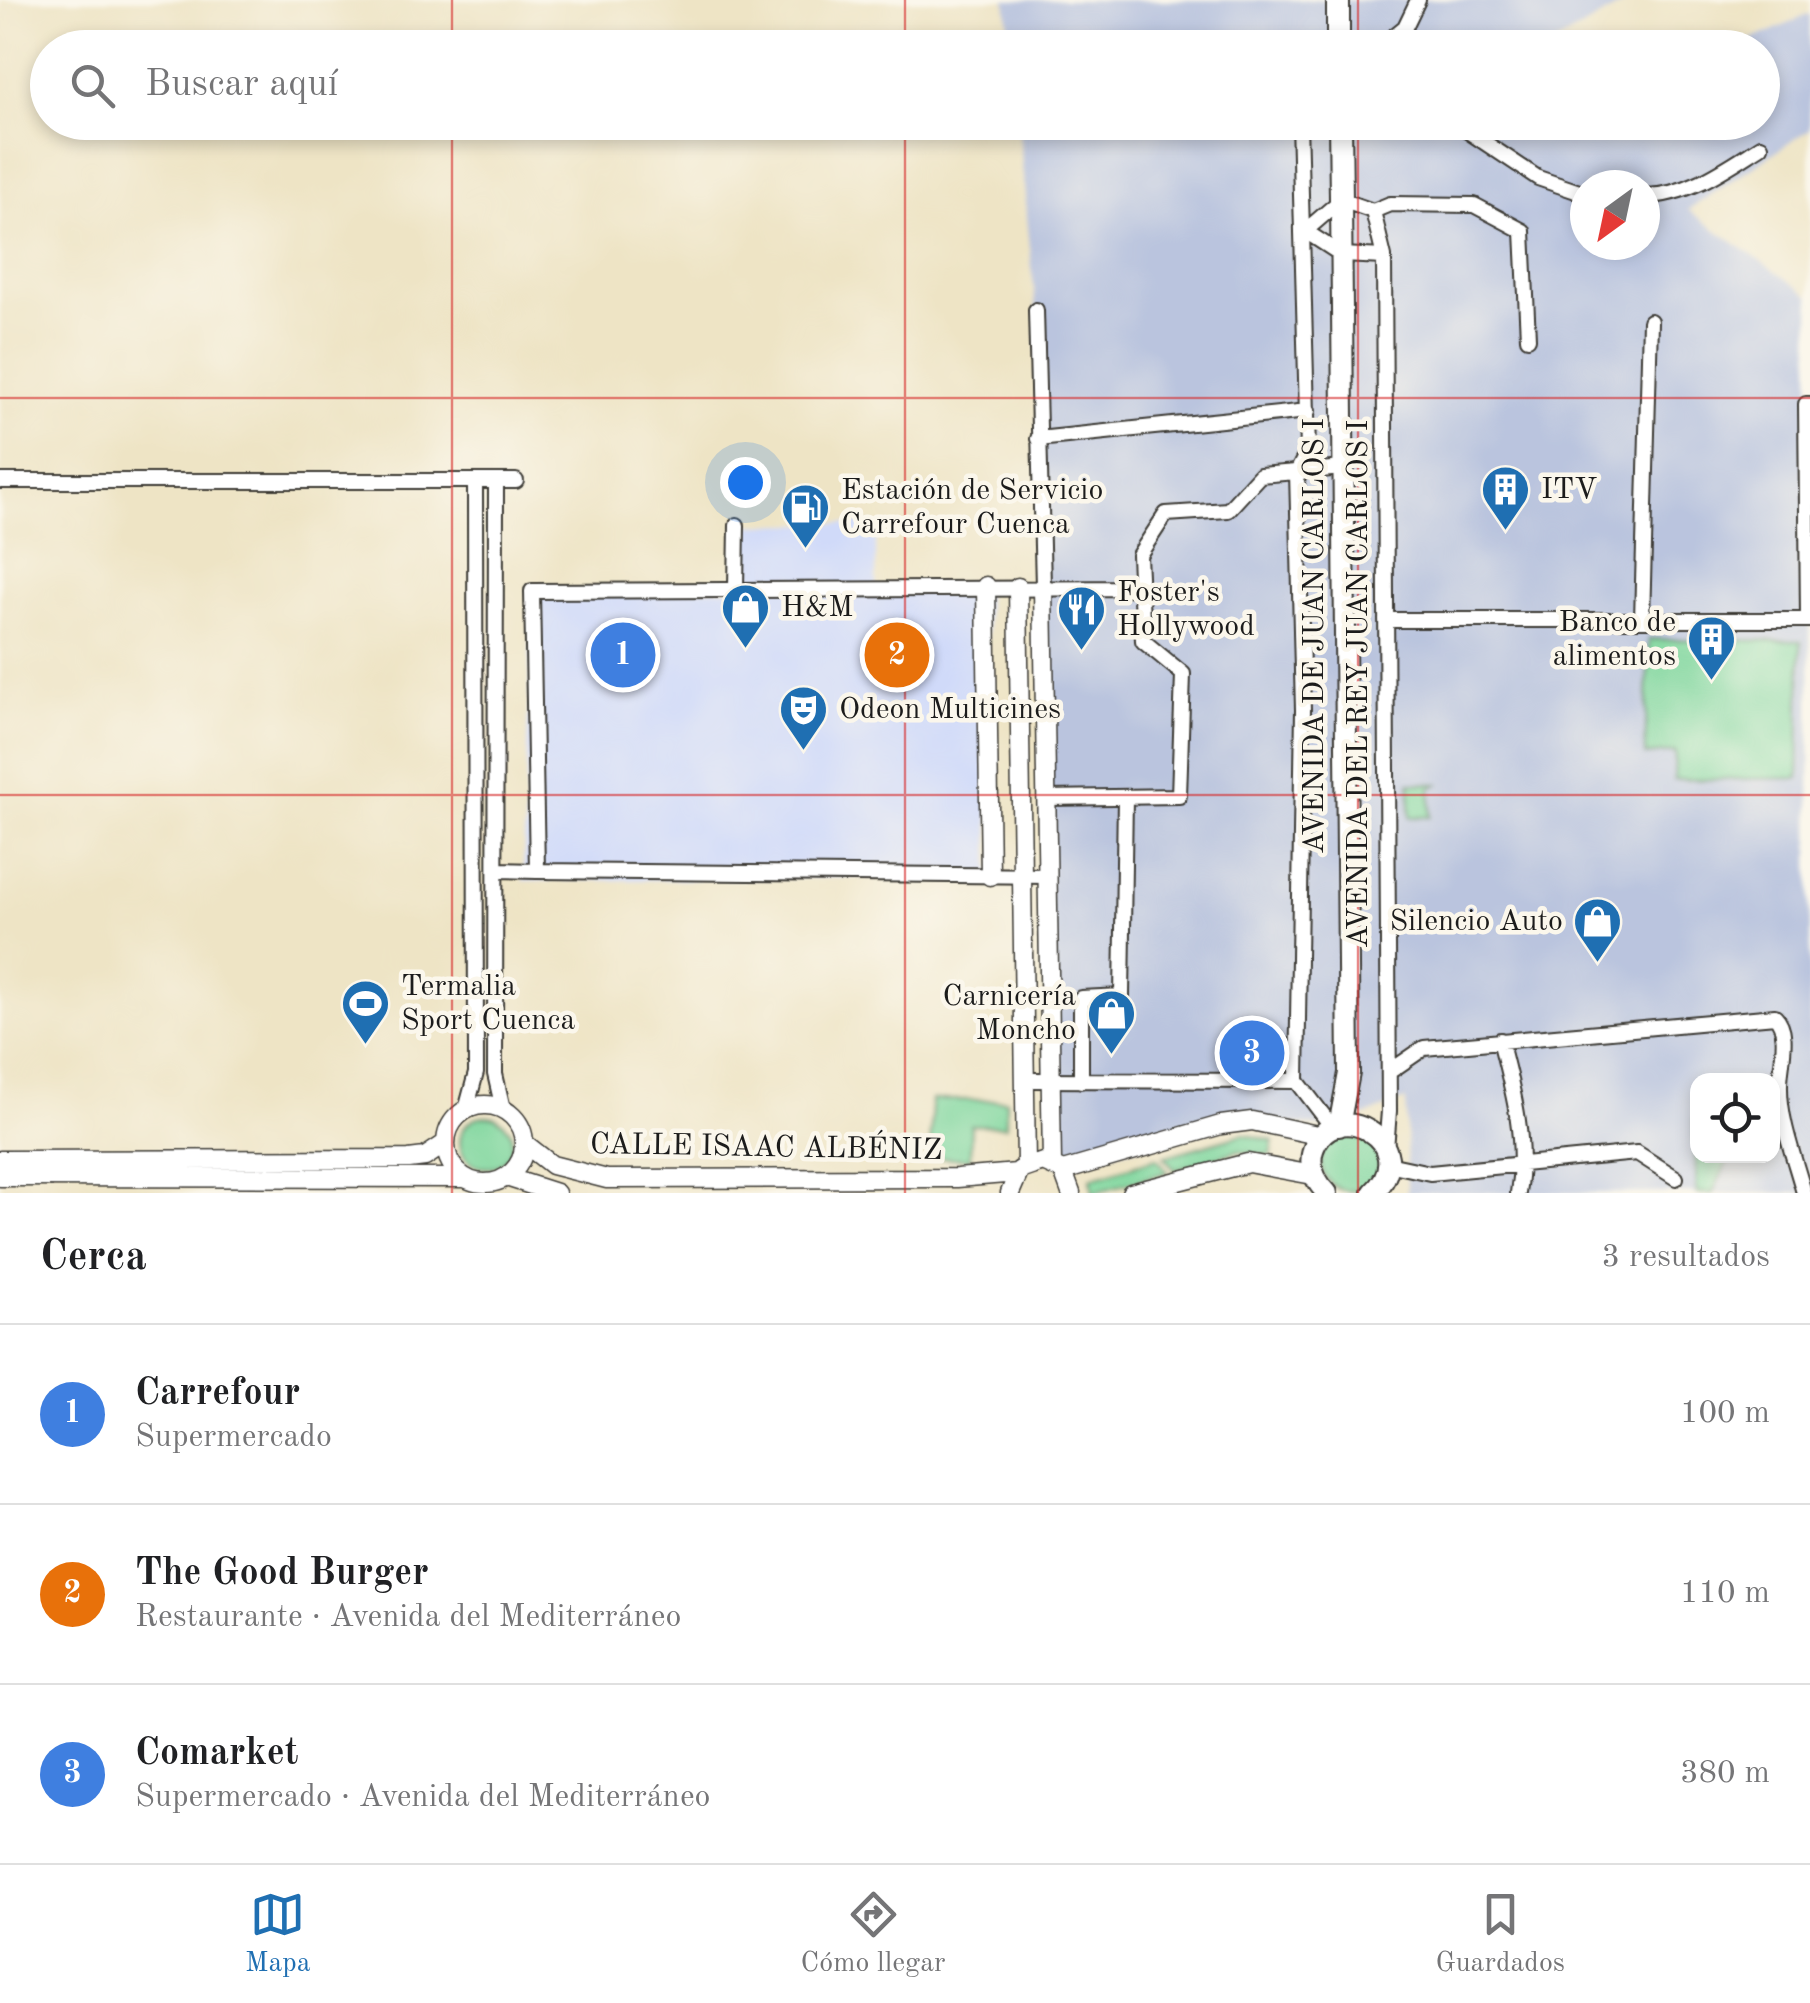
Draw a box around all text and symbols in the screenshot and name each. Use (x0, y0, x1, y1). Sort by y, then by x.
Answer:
search box (30, 30, 1780, 140)
icon: search (65, 58, 120, 113)
text: Buscar aquí (145, 66, 338, 104)
north arrow (1570, 170, 1660, 260)
street label: AVENIDA DE JUAN CARLOS I (1300, 418, 1330, 854)
street label: AVENIDA DEL REY JUAN CARLOS I (1344, 420, 1374, 948)
your location (720, 457, 771, 508)
building icon: ITV (1480, 464, 1532, 532)
place label: ITV (1541, 475, 1597, 505)
place label: Estación de Servicio Carrefour Cuenca (841, 476, 1103, 540)
fuel station icon: Estación de Servicio Carrefour Cuenca (780, 482, 832, 550)
place label: Foster's Hollywood (1117, 578, 1255, 642)
shop icon: H&M (720, 582, 772, 650)
restaurant icon: Foster's Hollywood (1056, 584, 1108, 652)
place label: H&M (781, 593, 853, 623)
place label: Banco de alimentos (1553, 608, 1676, 672)
building icon: Banco de alimentos (1685, 614, 1737, 682)
pin: 1 (590, 618, 656, 692)
pin: 2 (864, 618, 930, 692)
theatre icon: Odeon Multicines (778, 684, 830, 752)
place label: Odeon Multicines (839, 695, 1061, 725)
shop icon: Silencio Auto (1572, 896, 1624, 964)
place label: Silencio Auto (1389, 907, 1563, 937)
place label: Termalia Sport Cuenca (401, 972, 575, 1036)
sports icon: Termalia Sport Cuenca (340, 978, 392, 1046)
place label: Carnicería Moncho (942, 982, 1076, 1046)
shop icon: Carnicería Moncho (1085, 988, 1137, 1056)
pin: 3 (1220, 1016, 1284, 1090)
map controls (1690, 1073, 1780, 1163)
button: locate (1690, 1073, 1780, 1163)
street label: CALLE ISAAC ALBÉNIZ (590, 1125, 942, 1166)
text: Cerca (40, 1237, 147, 1279)
text: 3 resultados (1602, 1242, 1770, 1274)
text: Carrefour (135, 1375, 300, 1413)
text: 1 (63, 1398, 82, 1430)
text: 100 m (1680, 1398, 1770, 1430)
text: Supermercado (135, 1422, 332, 1454)
text: The Good Burger (135, 1555, 429, 1593)
text: 2 (63, 1578, 82, 1610)
text: 110 m (1680, 1578, 1770, 1610)
text: Restaurante · Avenida del Mediterráneo (135, 1602, 681, 1634)
text: Comarket (135, 1735, 298, 1773)
text: 3 (63, 1758, 82, 1790)
text: 380 m (1680, 1758, 1770, 1790)
text: Supermercado · Avenida del Mediterráneo (135, 1782, 711, 1814)
tab: Mapa (245, 1887, 311, 1982)
tab: Cómo llegar (801, 1887, 946, 1982)
tab: Guardados (1435, 1887, 1565, 1982)

